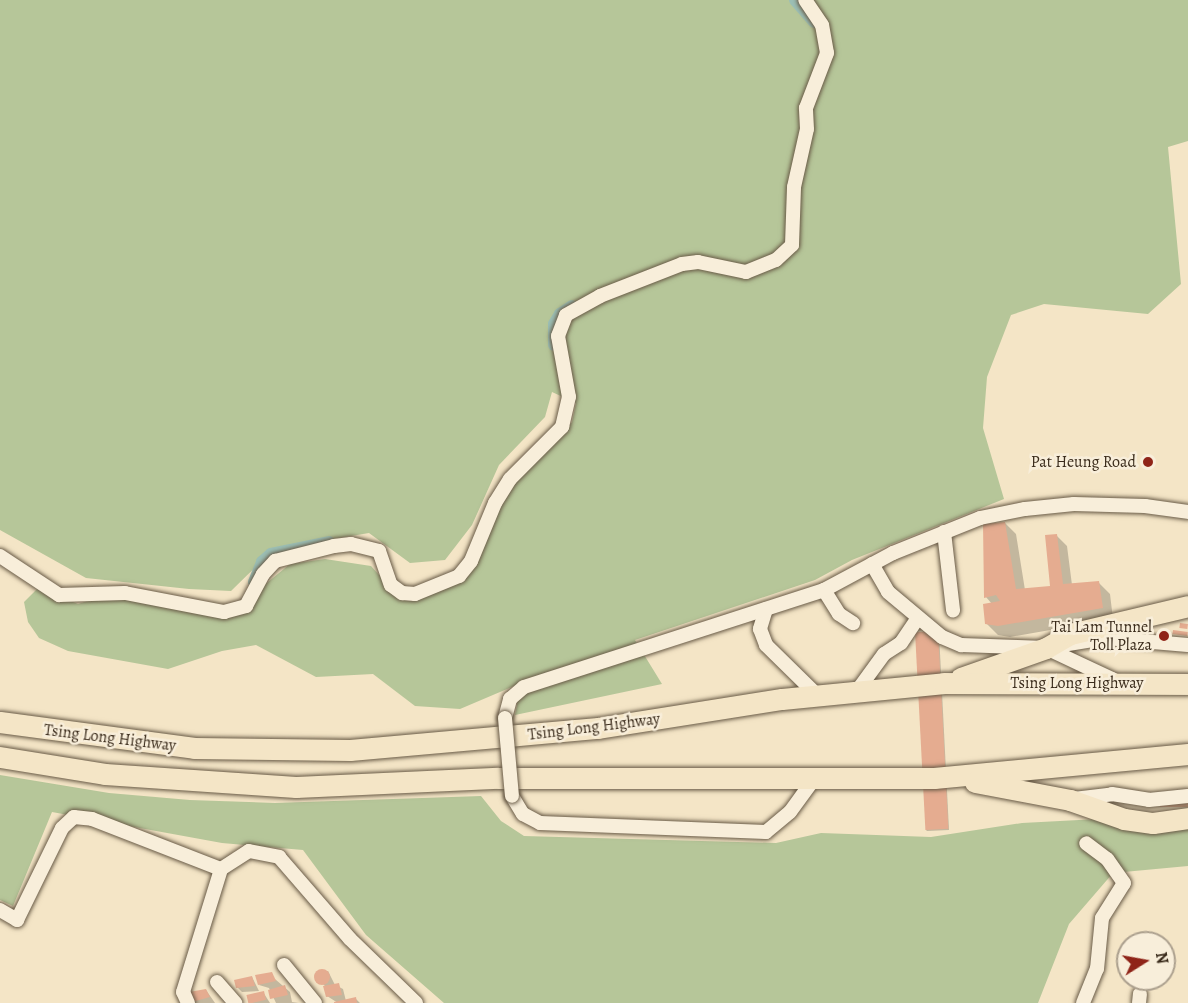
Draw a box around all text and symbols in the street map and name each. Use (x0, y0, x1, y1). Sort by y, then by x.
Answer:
place label: Pat Heung Road (1031, 452, 1136, 472)
marker: Pat Heung Road (1141, 455, 1155, 469)
place label: Tai Lam Tunnel Toll Plaza (1051, 617, 1152, 655)
marker: Tai Lam Tunnel Toll Plaza (1157, 629, 1171, 643)
street label: Tsing Long Highway (1010, 673, 1144, 693)
street label: Tsing Long Highway (527, 709, 661, 745)
street label: Tsing Long Highway (43, 720, 177, 756)
north arrow (1116, 931, 1176, 991)
text: N (1150, 950, 1174, 966)

